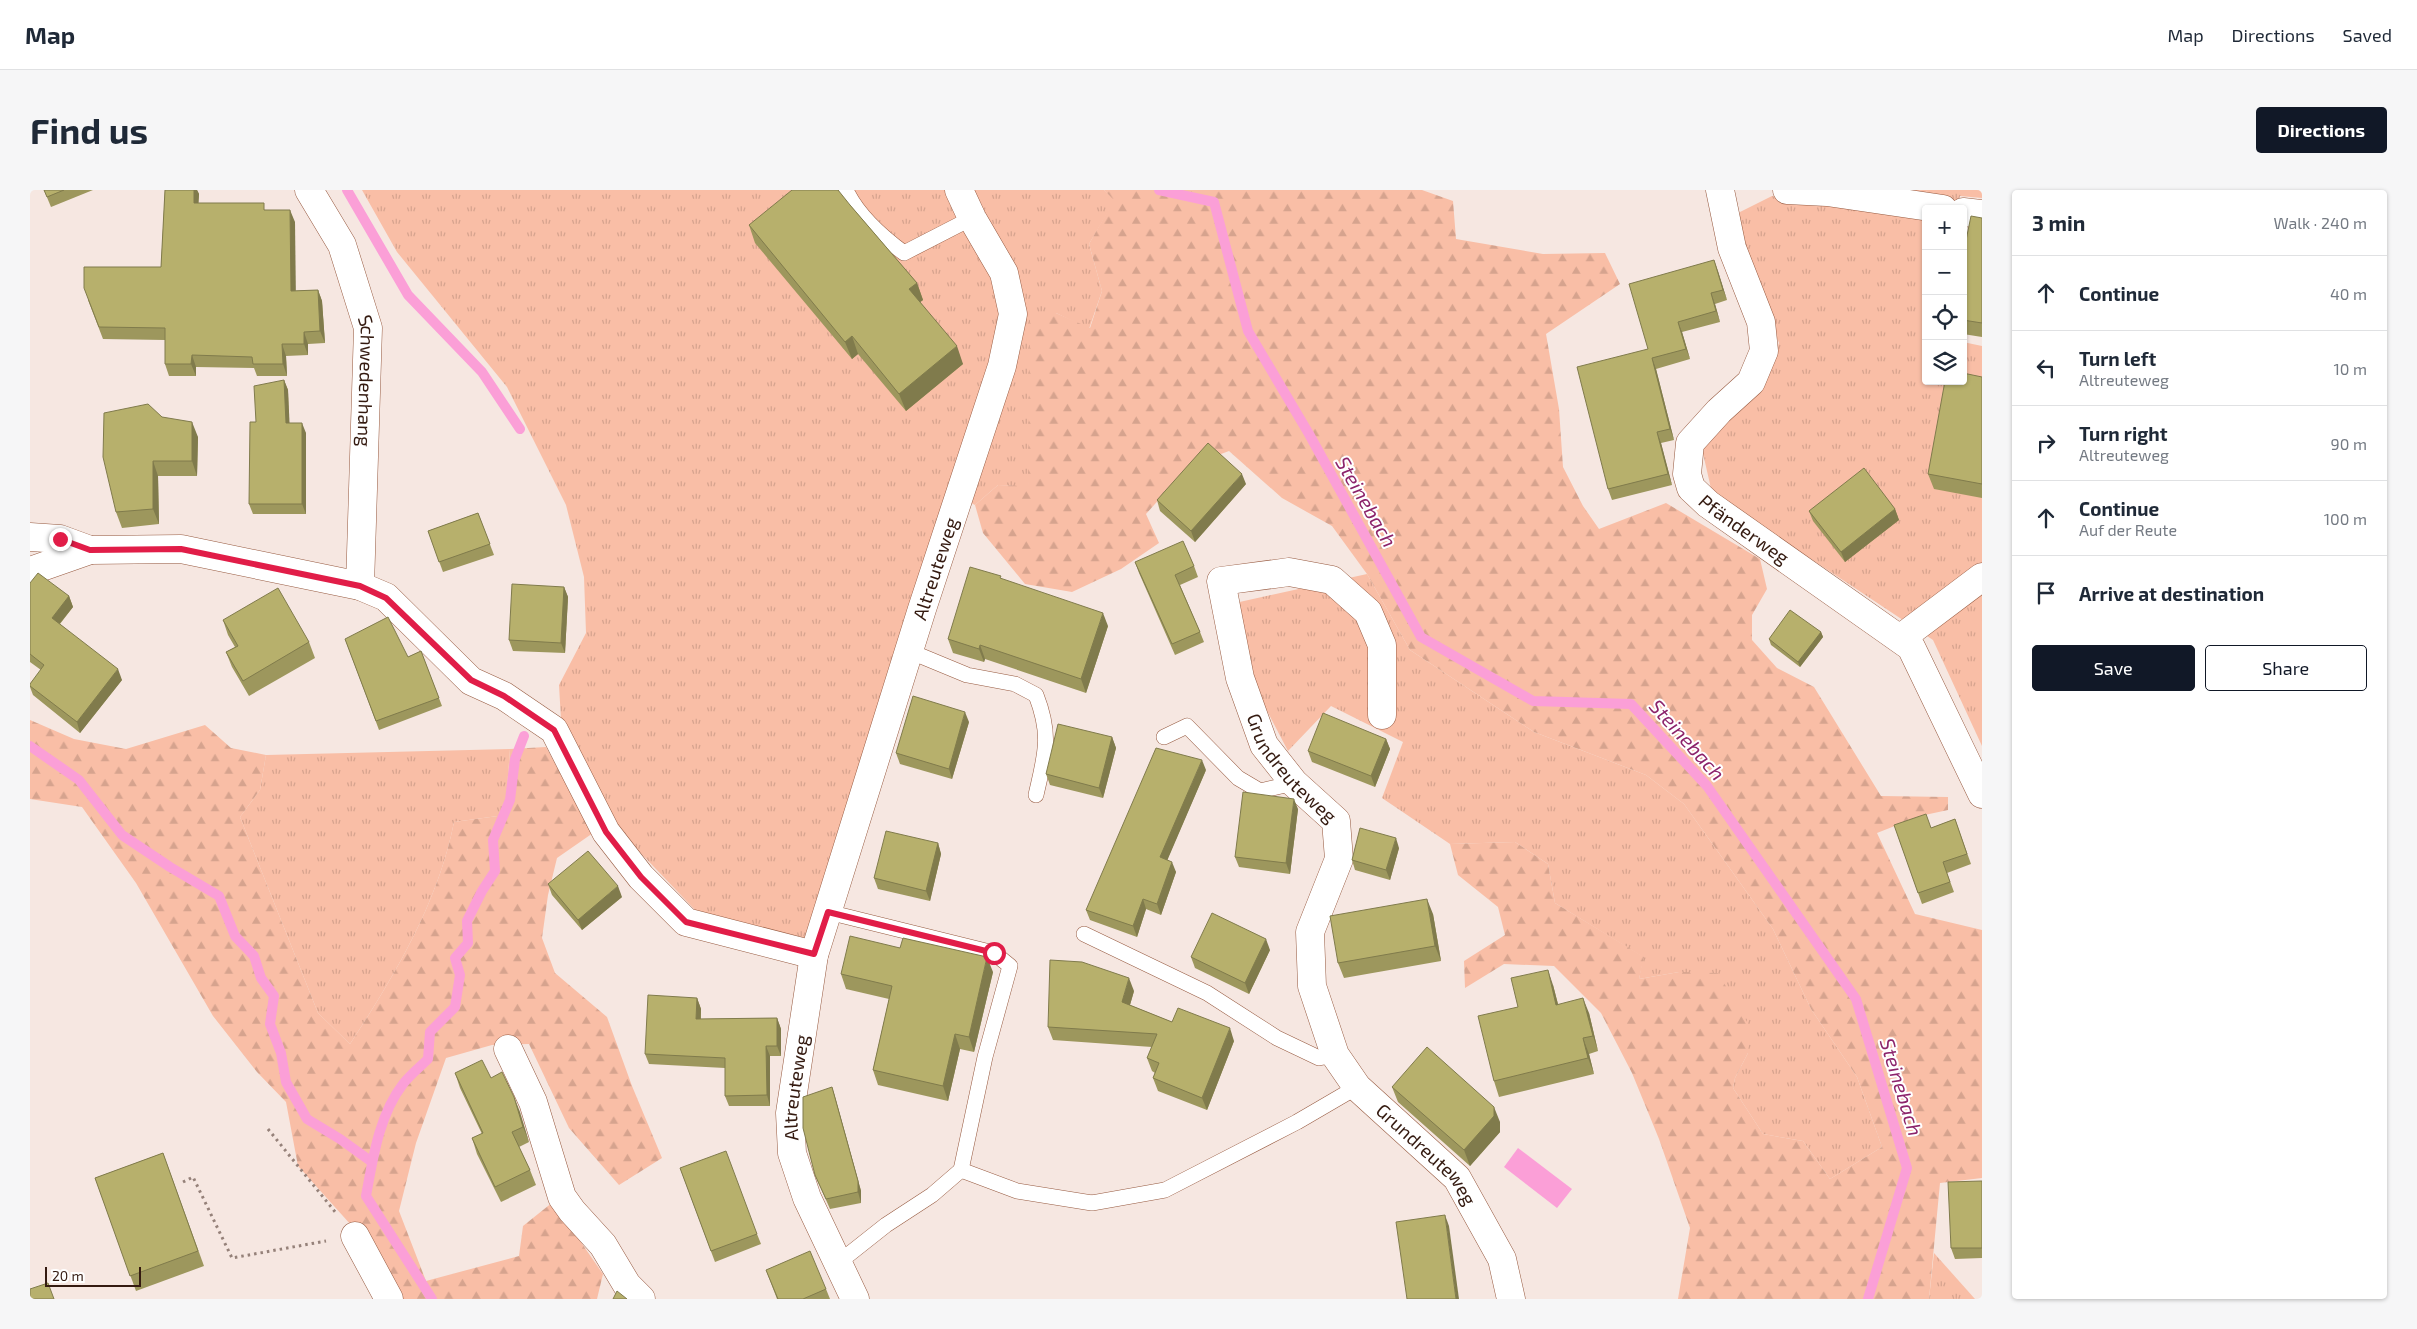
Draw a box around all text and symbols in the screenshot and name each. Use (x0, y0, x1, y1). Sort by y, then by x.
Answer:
text: Map (25, 20, 75, 49)
text: Map (2167, 24, 2204, 46)
text: Directions (2232, 24, 2315, 46)
text: Saved (2343, 24, 2392, 46)
button: Directions (2256, 107, 2387, 153)
text: Find us (30, 109, 148, 151)
map controls (1922, 205, 1967, 385)
button: + (1922, 205, 1967, 250)
text: 3 min (2032, 210, 2085, 235)
text: Walk · 240 m (2274, 213, 2367, 232)
button: − (1922, 250, 1967, 295)
icon: ahead (2032, 279, 2060, 307)
text: Continue (2079, 282, 2159, 305)
text: 40 m (2330, 284, 2367, 303)
button: locate (1922, 295, 1967, 340)
street label: Schwedenhang (353, 312, 380, 448)
button: layers (1922, 340, 1967, 385)
text: Turn left (2079, 347, 2156, 370)
icon: left (2032, 354, 2060, 382)
text: 10 m (2333, 359, 2367, 378)
text: Altreuteweg (2079, 370, 2169, 389)
text: Turn right (2079, 422, 2167, 445)
icon: right (2032, 429, 2060, 457)
text: 90 m (2331, 434, 2367, 453)
text: Altreuteweg (2079, 445, 2169, 464)
water label: Steinebach (1331, 452, 1402, 551)
street label: Pfänderweg (1694, 489, 1794, 569)
text: Continue (2079, 497, 2159, 520)
icon: ahead (2032, 504, 2060, 532)
text: 100 m (2324, 509, 2367, 528)
street label: Altreuteweg (907, 514, 963, 623)
text: Auf der Reute (2079, 520, 2177, 539)
route end (49, 528, 72, 551)
icon: arrive (2032, 579, 2060, 607)
text: Arrive at destination (2079, 582, 2264, 605)
button: Save (2032, 645, 2195, 691)
button: Share (2205, 645, 2367, 691)
water label: Steinebach (1645, 694, 1730, 785)
street label: Grundreuteweg (1243, 710, 1342, 827)
route start (983, 942, 1006, 965)
street label: Altreuteweg (778, 1033, 813, 1141)
water label: Steinebach (1876, 1035, 1928, 1138)
street label: Grundreuteweg (1372, 1098, 1482, 1209)
scale bar (45, 1264, 141, 1287)
text: 20 m (52, 1267, 84, 1284)

